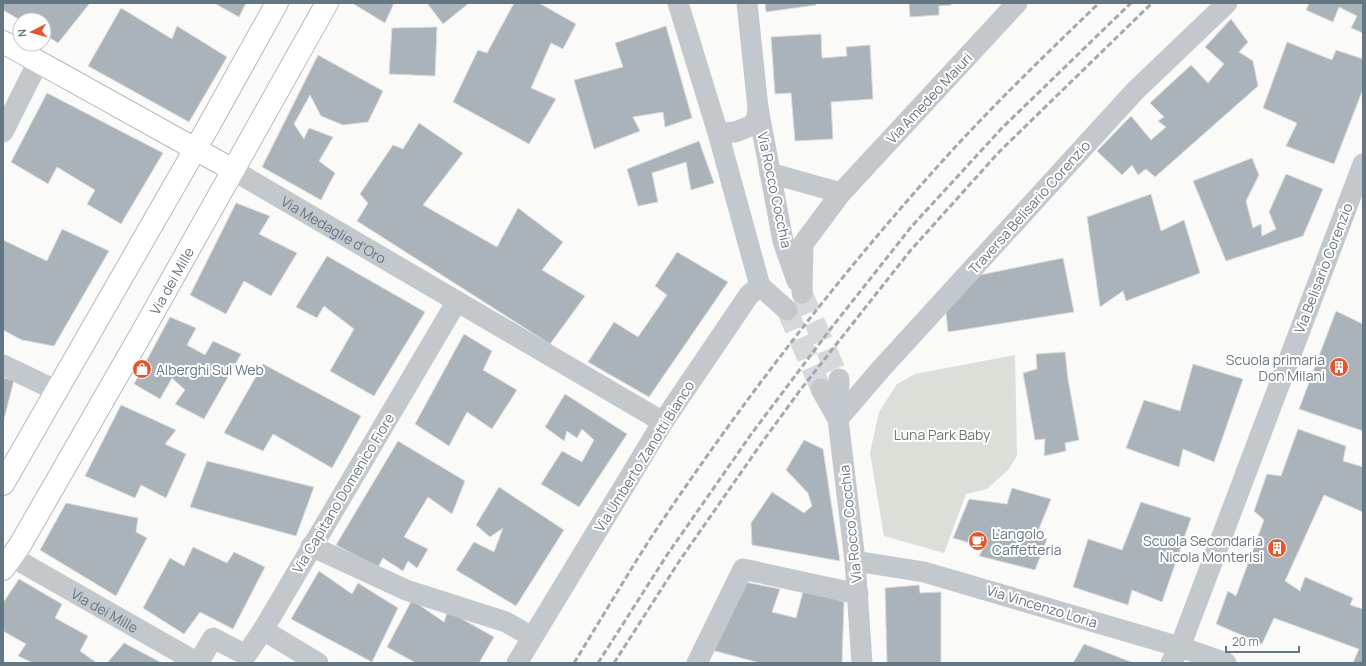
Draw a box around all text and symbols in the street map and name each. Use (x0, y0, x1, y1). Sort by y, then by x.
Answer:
north arrow (12, 12, 52, 52)
text: N (14, 28, 29, 38)
street label: Via Amedeo Maiuri (882, 48, 976, 148)
street label: Via Rocco Cocchia (753, 130, 797, 250)
street label: Traversa Belisario Corenzio (964, 136, 1094, 278)
street label: Via Medaglie d'Oro (278, 191, 390, 267)
street label: Via Belisario Corenzio (1289, 200, 1357, 336)
street label: Via dei Mille (145, 243, 198, 318)
place label: Scuola primaria Don Milani (1226, 350, 1325, 385)
building icon: Scuola primaria Don Milani (1328, 356, 1350, 378)
shop icon: Alberghi Sul Web (131, 358, 153, 380)
place label: Alberghi Sul Web (156, 360, 264, 379)
street label: Via Umberto Zanotti Bianco (590, 377, 698, 535)
street label: Via Capitano Domenico Fiore (288, 409, 398, 577)
park label: Luna Park Baby (894, 425, 991, 444)
street label: Via Rocco Cocchia (834, 464, 866, 584)
place label: L'angolo Caffetteria (992, 524, 1062, 559)
cafe icon: L'angolo Caffetteria (967, 530, 989, 552)
place label: Scuola Secondaria Nicola Monterisi (1143, 531, 1263, 566)
building icon: Scuola Secondaria Nicola Monterisi (1266, 537, 1288, 559)
street label: Via Vincenzo Loria (984, 580, 1100, 632)
street label: Via dei Mille (68, 583, 142, 637)
scale bar (1226, 628, 1299, 654)
text: 20 m (1232, 633, 1259, 650)

